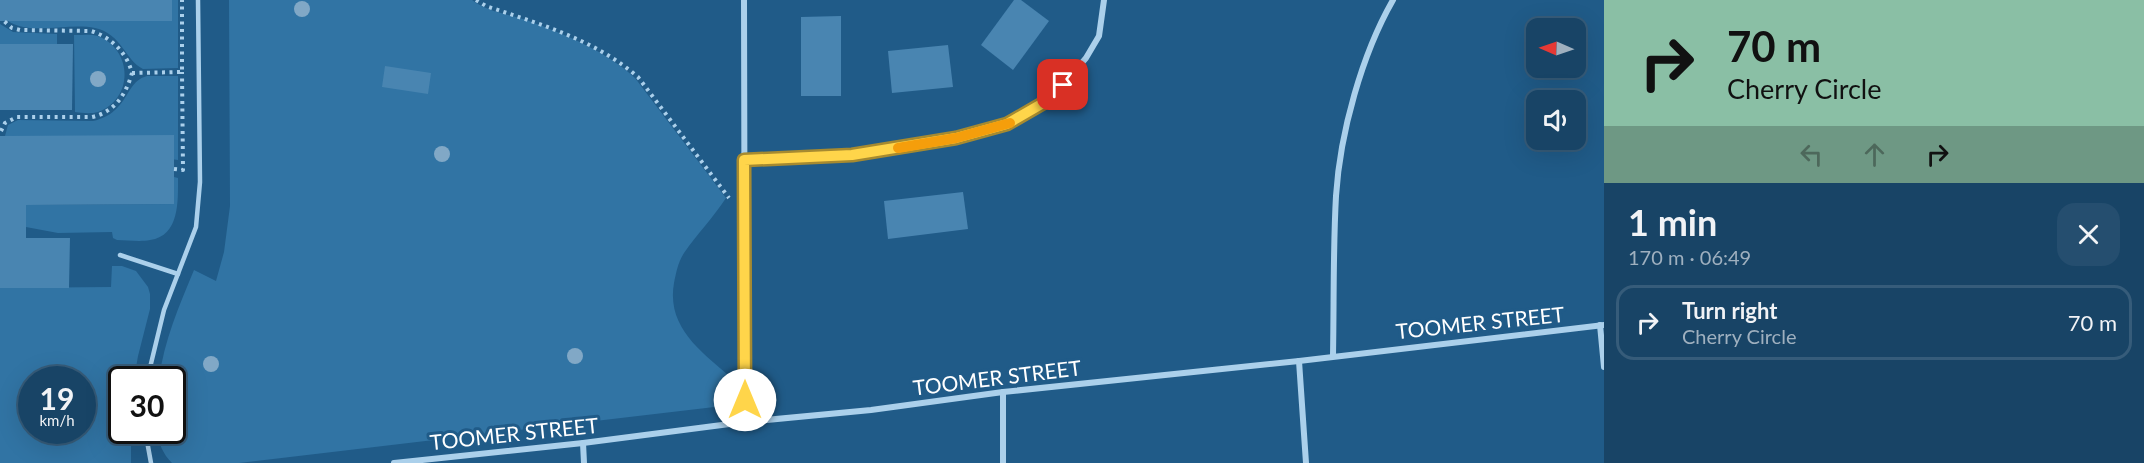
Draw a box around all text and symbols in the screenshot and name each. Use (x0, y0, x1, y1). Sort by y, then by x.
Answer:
north arrow (1526, 18, 1586, 78)
map controls (1526, 18, 1586, 150)
text: 70 m (1727, 21, 1821, 71)
icon: right (1628, 24, 1706, 102)
pin (1037, 59, 1088, 110)
icon: arrive (1046, 68, 1079, 101)
text: Cherry Circle (1727, 72, 1882, 105)
button: sound (1526, 90, 1586, 150)
icon: left (1795, 138, 1828, 171)
icon: ahead (1858, 138, 1891, 171)
icon: right (1921, 138, 1954, 171)
text: 1 min (1628, 200, 1717, 244)
button: close (2057, 203, 2120, 266)
text: 170 m · 06:49 (1628, 245, 1751, 269)
text: Turn right (1682, 297, 1777, 324)
street label: TOOMER STREET (1395, 301, 1566, 343)
icon: right (1631, 306, 1664, 339)
text: 70 m (2068, 309, 2117, 336)
text: Cherry Circle (1682, 324, 1796, 348)
street label: TOOMER STREET (912, 354, 1083, 400)
speed limit sign: 30 (108, 366, 186, 444)
position arrow (713, 368, 777, 432)
text: 19 (40, 380, 74, 416)
text: km/h (39, 411, 75, 429)
street label: TOOMER STREET (429, 412, 600, 454)

